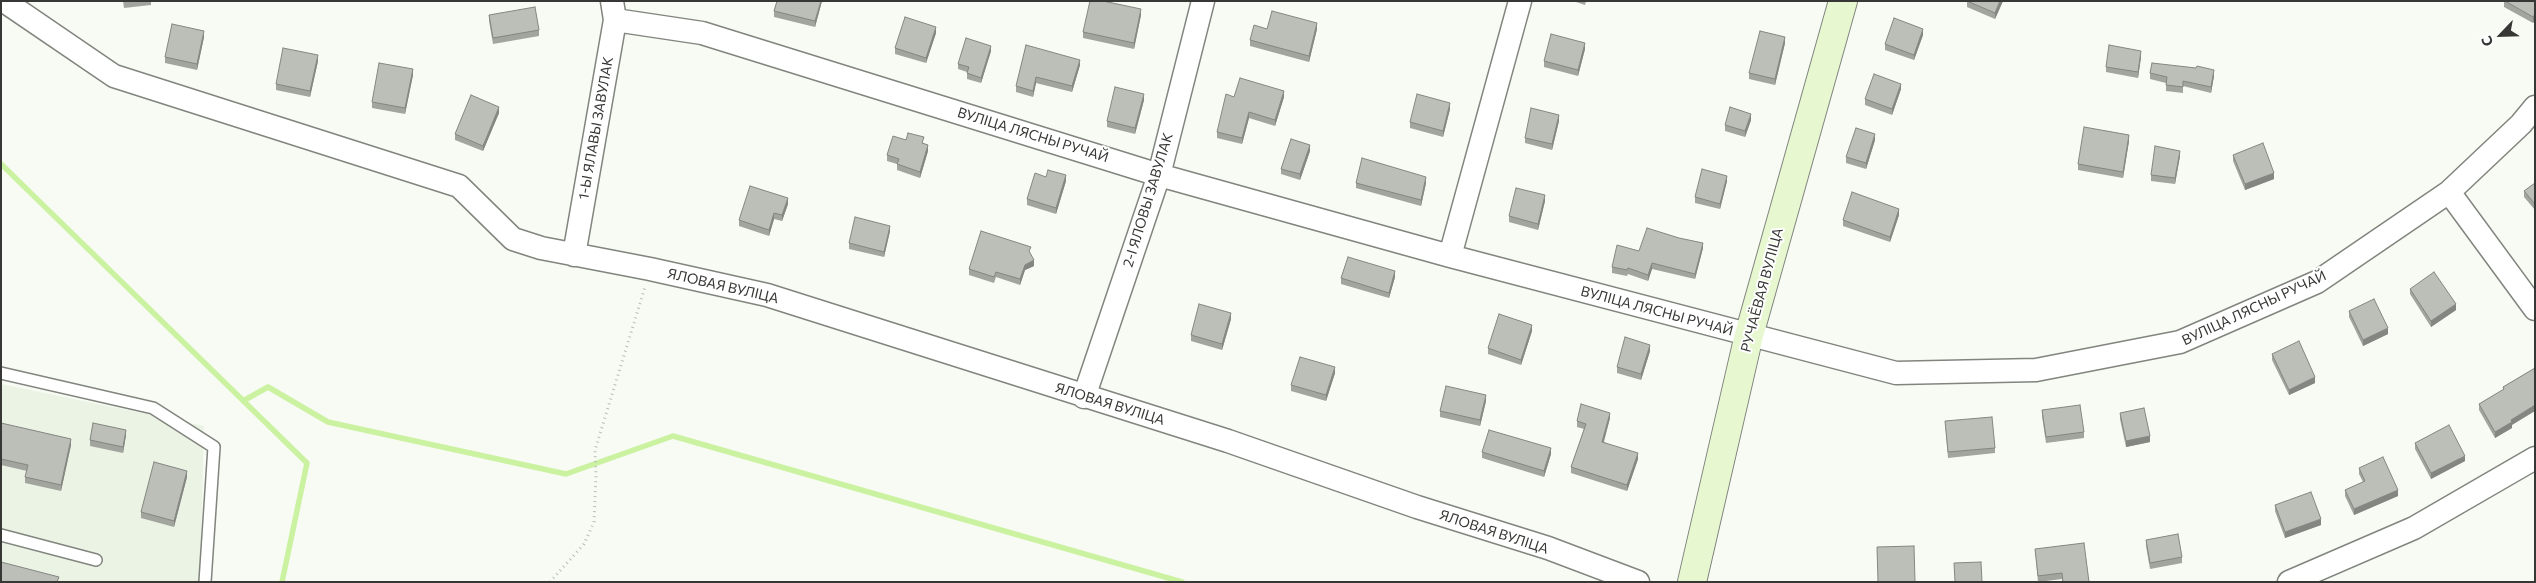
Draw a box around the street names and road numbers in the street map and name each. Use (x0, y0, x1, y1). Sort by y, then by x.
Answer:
street label: 1-Ы ЯЛАВЫ ЗАВУЛАК (575, 55, 617, 201)
street label: ВУЛІЦА ЛЯСНЫ РУЧАЙ (955, 104, 1111, 166)
street label: 2-І ЯЛОВЫ ЗАВУЛАК (1119, 131, 1177, 269)
street label: РУЧАЁВАЯ ВУЛІЦА (1737, 226, 1787, 354)
street label: ЯЛОВАЯ ВУЛІЦА (666, 265, 780, 307)
street label: ВУЛІЦА ЛЯСНЫ РУЧАЙ (2179, 267, 2329, 349)
street label: ВУЛІЦА ЛЯСНЫ РУЧАЙ (1579, 283, 1735, 339)
street label: ЯЛОВАЯ ВУЛІЦА (1053, 379, 1167, 429)
street label: ЯЛОВАЯ ВУЛІЦА (1437, 506, 1551, 558)

